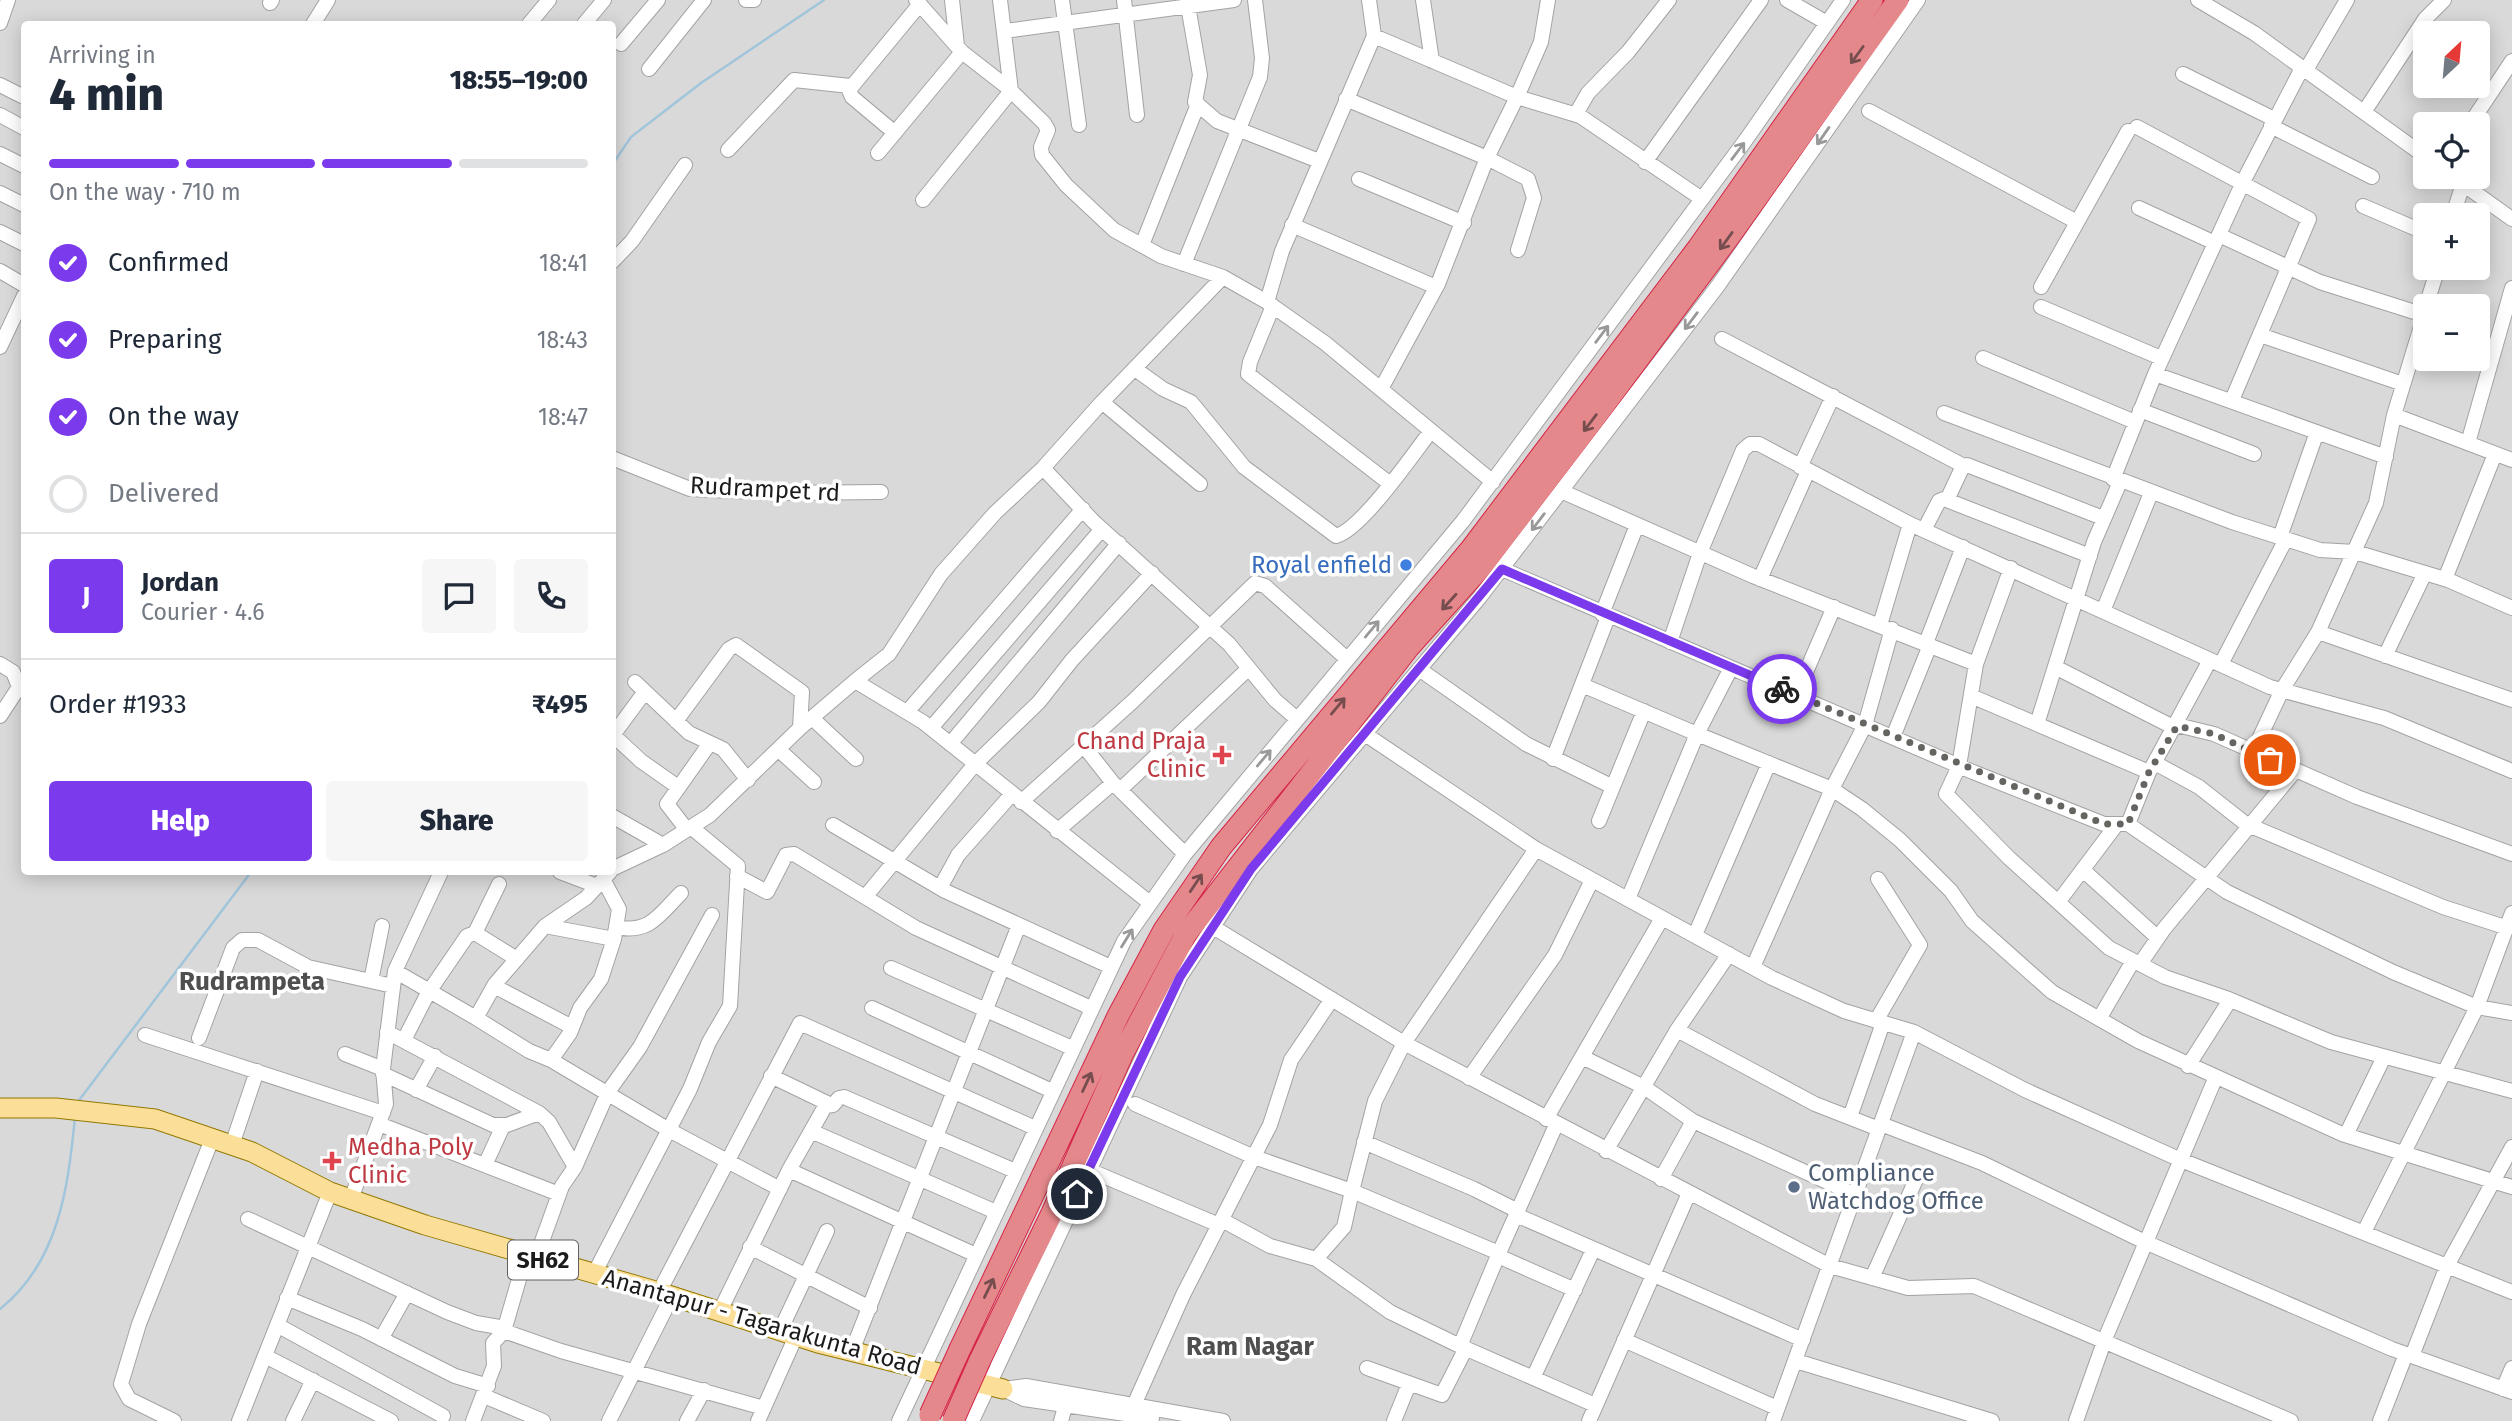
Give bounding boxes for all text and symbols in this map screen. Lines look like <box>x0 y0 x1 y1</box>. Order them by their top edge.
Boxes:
north arrow <box>2413 21 2490 98</box>
map controls <box>2413 21 2490 371</box>
text: Arriving in <box>49 41 156 69</box>
one-way arrow <box>1850 45 1865 64</box>
text: 18:55–19:00 <box>450 65 588 96</box>
text: 4 min <box>49 67 164 122</box>
button: locate <box>2413 112 2490 189</box>
one-way arrow <box>1816 126 1830 145</box>
one-way arrow <box>1730 142 1745 161</box>
text: On the way · 710 m <box>49 178 241 206</box>
button: + <box>2413 203 2490 280</box>
one-way arrow <box>1719 231 1733 250</box>
icon: check <box>49 244 87 282</box>
text: Confirmed <box>108 247 229 278</box>
text: 18:41 <box>539 249 588 277</box>
button: − <box>2413 294 2490 371</box>
one-way arrow <box>1683 312 1698 330</box>
icon: check <box>49 321 87 359</box>
text: Preparing <box>108 324 221 355</box>
one-way arrow <box>1595 325 1609 344</box>
text: 18:43 <box>537 326 588 354</box>
icon: check <box>49 398 87 436</box>
text: On the way <box>108 401 239 432</box>
text: 18:47 <box>538 403 588 431</box>
one-way arrow <box>1583 414 1598 432</box>
street label: Rudrampet rd <box>689 471 841 507</box>
text: Delivered <box>108 478 220 509</box>
one-way arrow <box>1530 512 1545 530</box>
place label: Royal enfield <box>1251 551 1392 579</box>
marker: Royal enfield <box>1398 557 1414 573</box>
button: chat <box>422 559 496 633</box>
button: phone <box>514 559 588 633</box>
text: Jordan <box>141 567 219 598</box>
text: J <box>82 581 90 612</box>
one-way arrow <box>1441 593 1458 610</box>
text: Courier · 4.6 <box>141 598 265 626</box>
one-way arrow <box>1364 620 1380 638</box>
courier <box>1747 654 1817 724</box>
icon: bike <box>1763 670 1801 708</box>
text: Order #1933 <box>49 689 187 720</box>
text: ₹495 <box>532 689 588 720</box>
one-way arrow <box>1330 697 1346 715</box>
place label: Chand Praja Clinic <box>1076 727 1206 783</box>
pin <box>2240 730 2300 790</box>
icon: bag <box>2251 741 2289 779</box>
marker: Chand Praja Clinic <box>1212 745 1232 765</box>
one-way arrow <box>1256 749 1272 767</box>
button: Help <box>49 781 312 861</box>
button: Share <box>326 781 588 861</box>
one-way arrow <box>1189 874 1203 894</box>
one-way arrow <box>1120 929 1134 949</box>
district label: Rudrampeta <box>179 966 325 997</box>
one-way arrow <box>1081 1072 1094 1093</box>
place label: Medha Poly Clinic <box>348 1133 474 1189</box>
marker: Medha Poly Clinic <box>322 1151 342 1171</box>
place label: Compliance Watchdog Office <box>1808 1159 1984 1215</box>
pin <box>1047 1164 1107 1224</box>
icon: home <box>1058 1175 1096 1213</box>
marker: Compliance Watchdog Office <box>1786 1179 1802 1195</box>
road number: SH62 <box>508 1240 578 1280</box>
street label: Anantapur - Tagarakunta Road <box>599 1263 925 1381</box>
one-way arrow <box>983 1278 997 1299</box>
district label: Ram Nagar <box>1186 1331 1314 1362</box>

